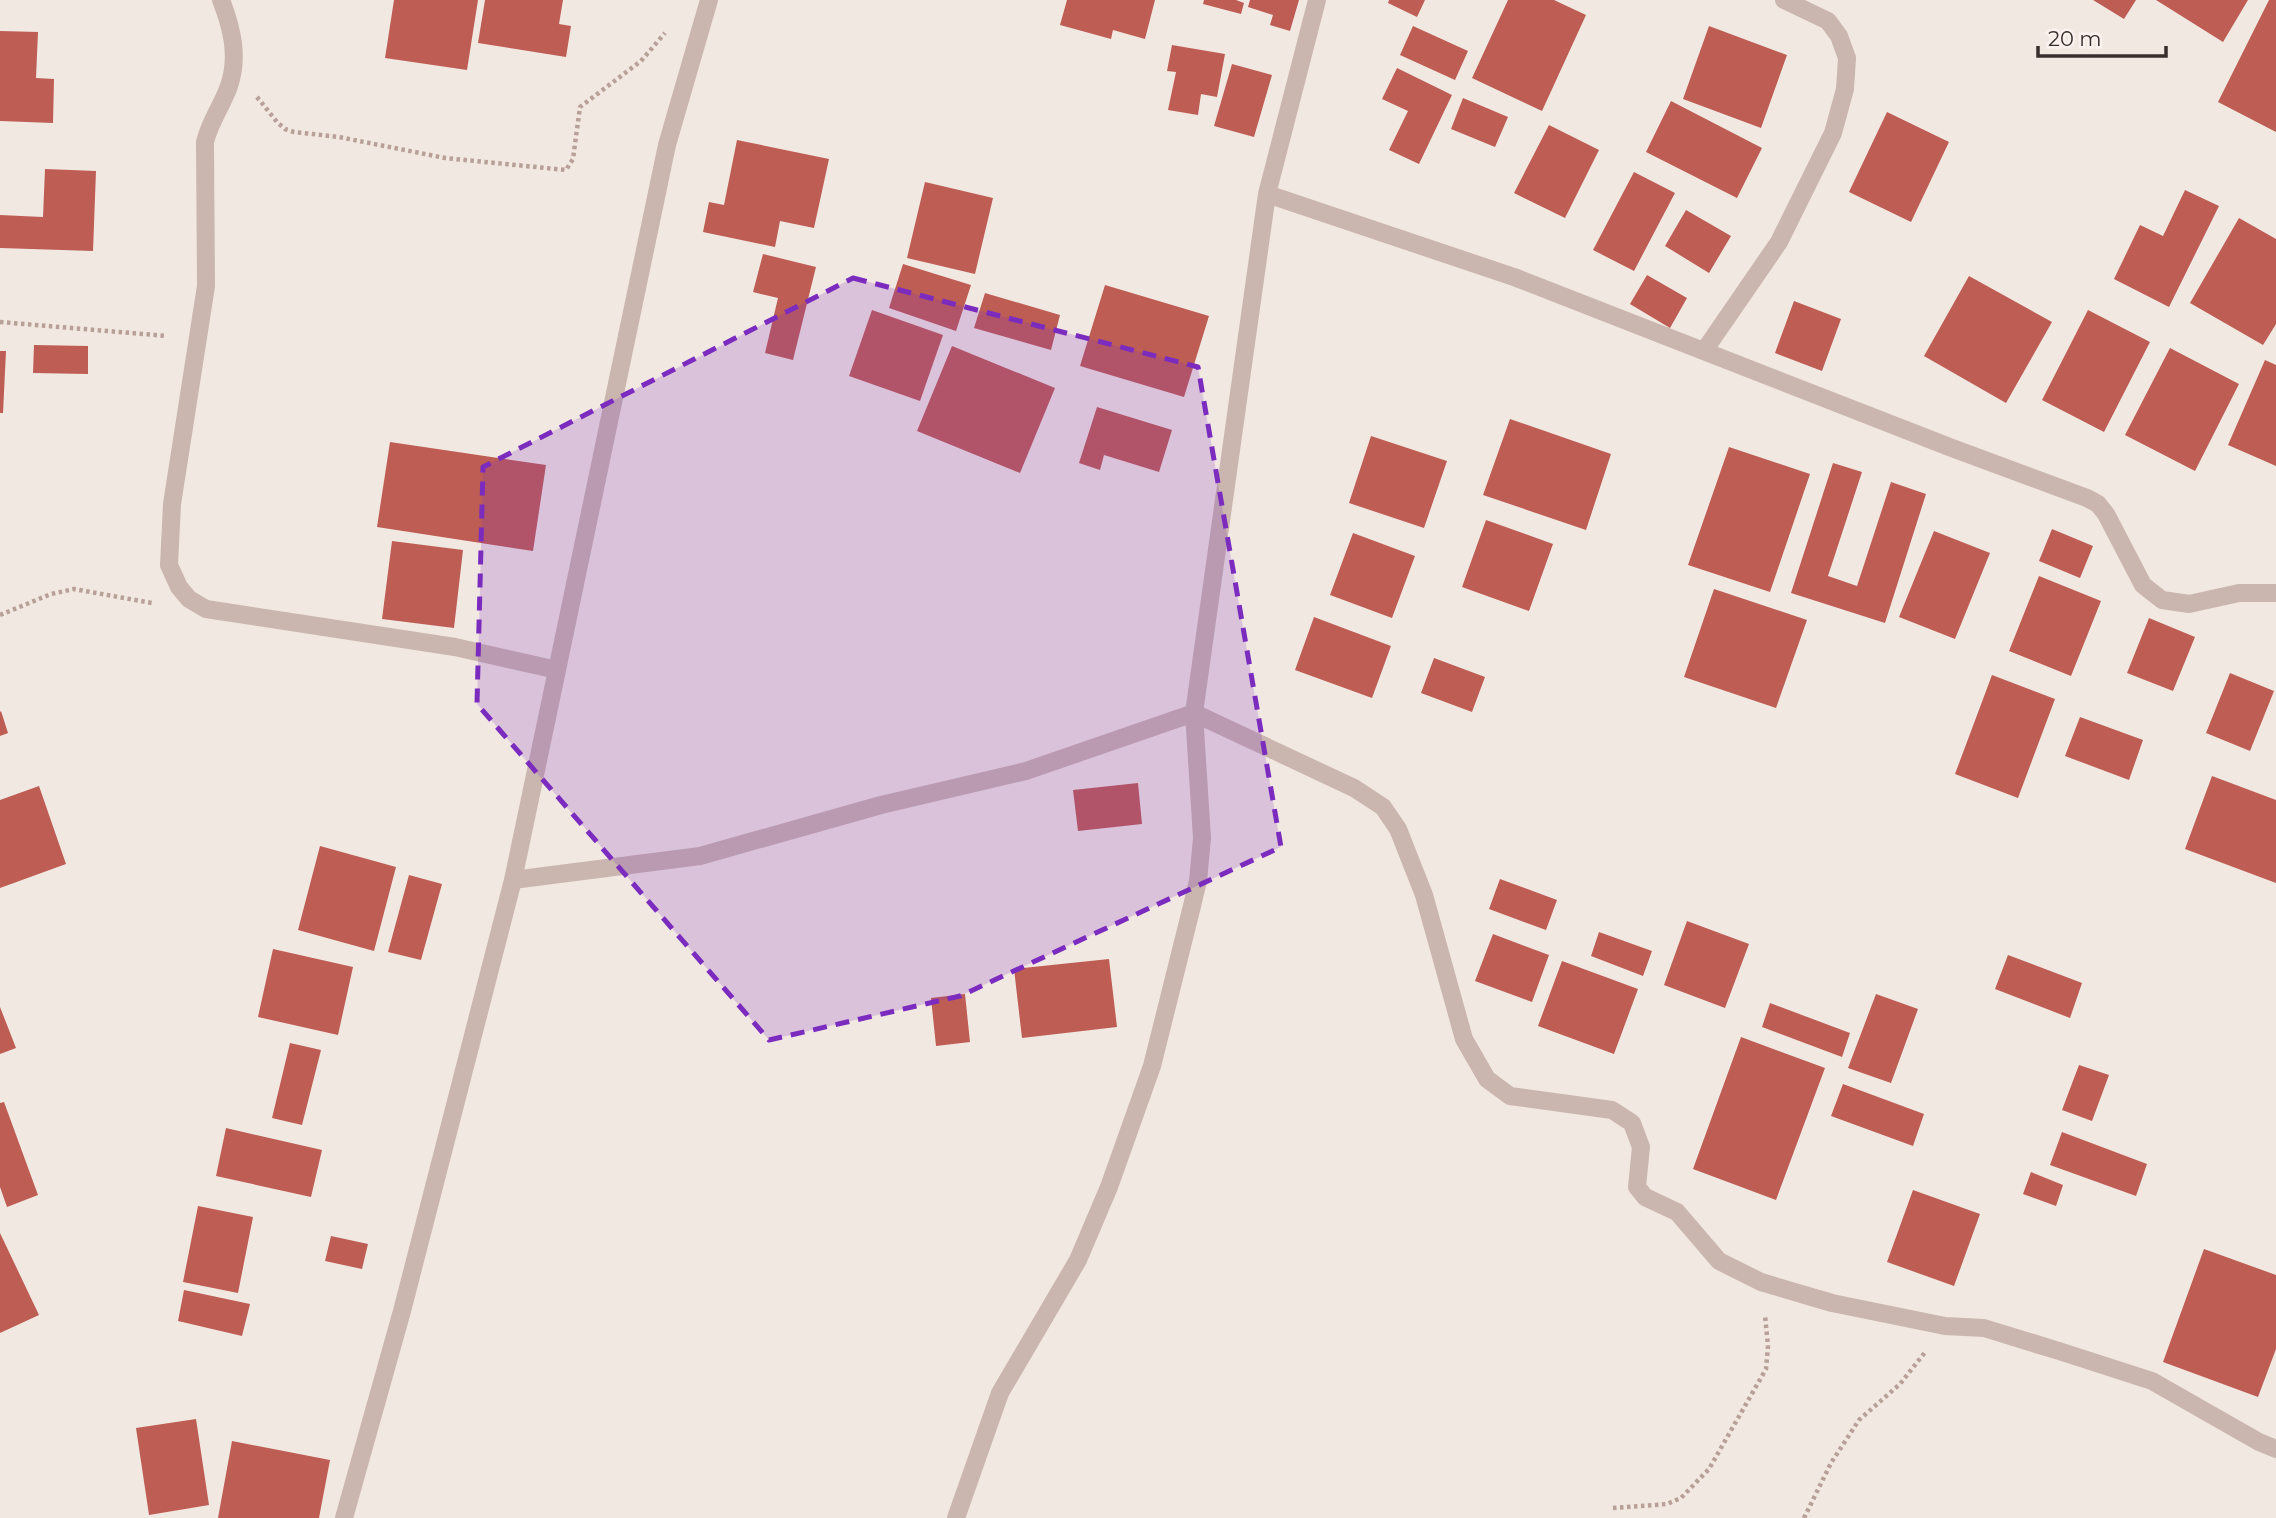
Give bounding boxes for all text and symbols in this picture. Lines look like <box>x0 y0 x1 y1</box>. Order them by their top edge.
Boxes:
scale bar <box>2038 14 2166 58</box>
text: 20 m <box>2048 26 2102 51</box>

